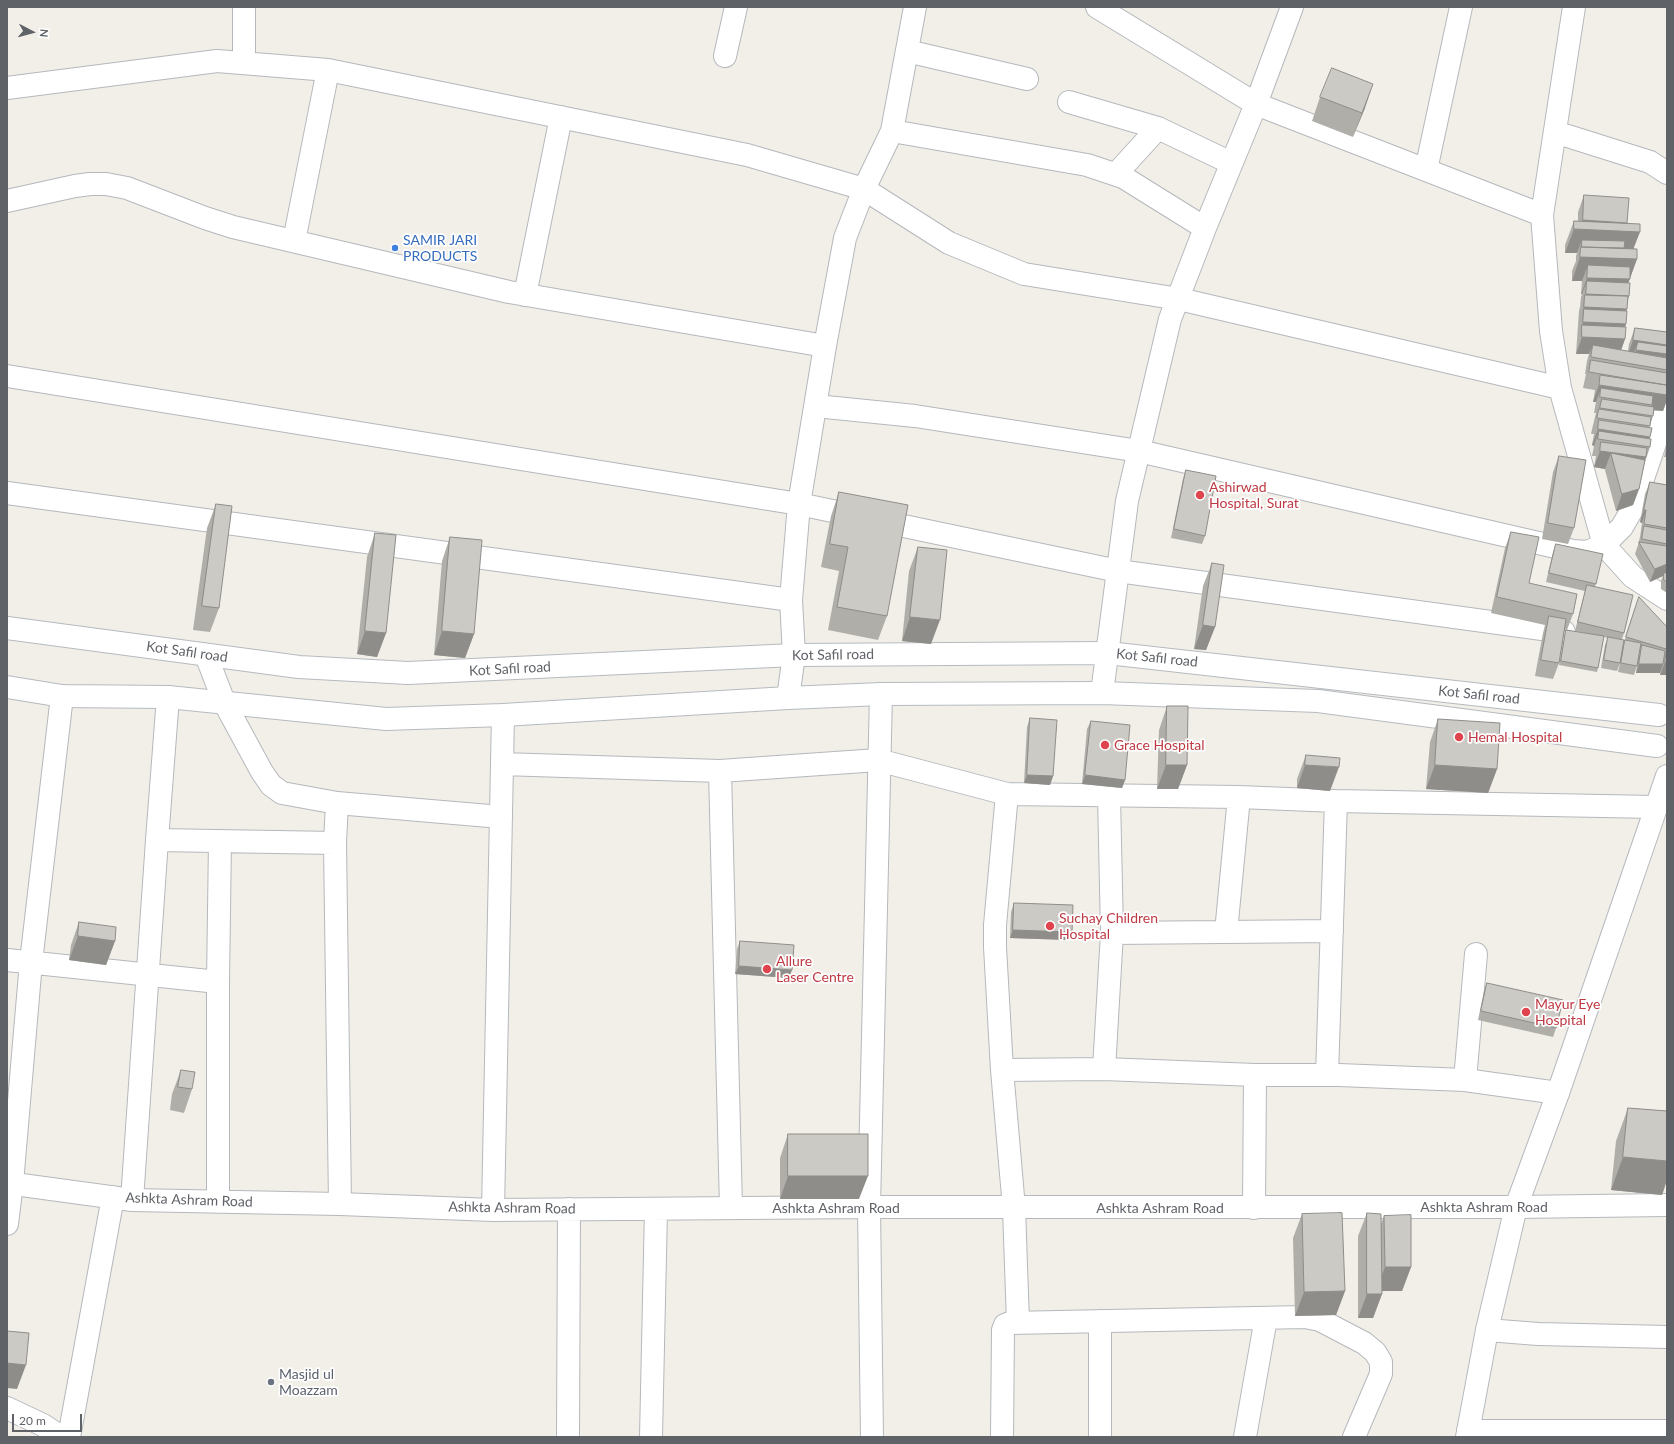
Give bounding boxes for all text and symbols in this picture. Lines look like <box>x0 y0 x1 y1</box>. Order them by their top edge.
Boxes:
north arrow <box>12 12 52 52</box>
text: N <box>38 28 51 38</box>
place label: SAMIR JARI PRODUCTS <box>403 232 477 264</box>
marker: SAMIR JARI PRODUCTS <box>390 243 400 253</box>
place label: Ashirwad Hospital, Surat <box>1209 479 1299 512</box>
marker: Ashirwad Hospital, Surat <box>1194 489 1206 501</box>
street label: Kot Safil road <box>145 638 229 666</box>
street label: Kot Safil road <box>1115 645 1199 671</box>
street label: Kot Safil road <box>792 646 874 664</box>
street label: Kot Safil road <box>469 658 551 680</box>
street label: Kot Safil road <box>1437 682 1521 708</box>
place label: Hemal Hospital <box>1468 729 1562 745</box>
marker: Hemal Hospital <box>1453 731 1465 743</box>
place label: Grace Hospital <box>1114 737 1205 753</box>
marker: Grace Hospital <box>1099 739 1111 751</box>
place label: Suchay Children Hospital <box>1059 910 1158 942</box>
marker: Suchay Children Hospital <box>1044 920 1056 932</box>
place label: Allure Laser Centre <box>776 953 854 986</box>
marker: Allure Laser Centre <box>761 963 773 975</box>
place label: Mayur Eye Hospital <box>1535 996 1600 1028</box>
marker: Mayur Eye Hospital <box>1520 1006 1532 1018</box>
street label: Ashkta Ashram Road <box>125 1189 253 1211</box>
street label: Ashkta Ashram Road <box>448 1198 576 1218</box>
street label: Ashkta Ashram Road <box>1420 1199 1548 1215</box>
street label: Ashkta Ashram Road <box>772 1200 900 1216</box>
street label: Ashkta Ashram Road <box>1096 1200 1224 1216</box>
place label: Masjid ul Moazzam <box>279 1366 338 1398</box>
marker: Masjid ul Moazzam <box>266 1377 276 1387</box>
scale bar <box>14 1406 84 1432</box>
text: 20 m <box>19 1413 46 1428</box>

